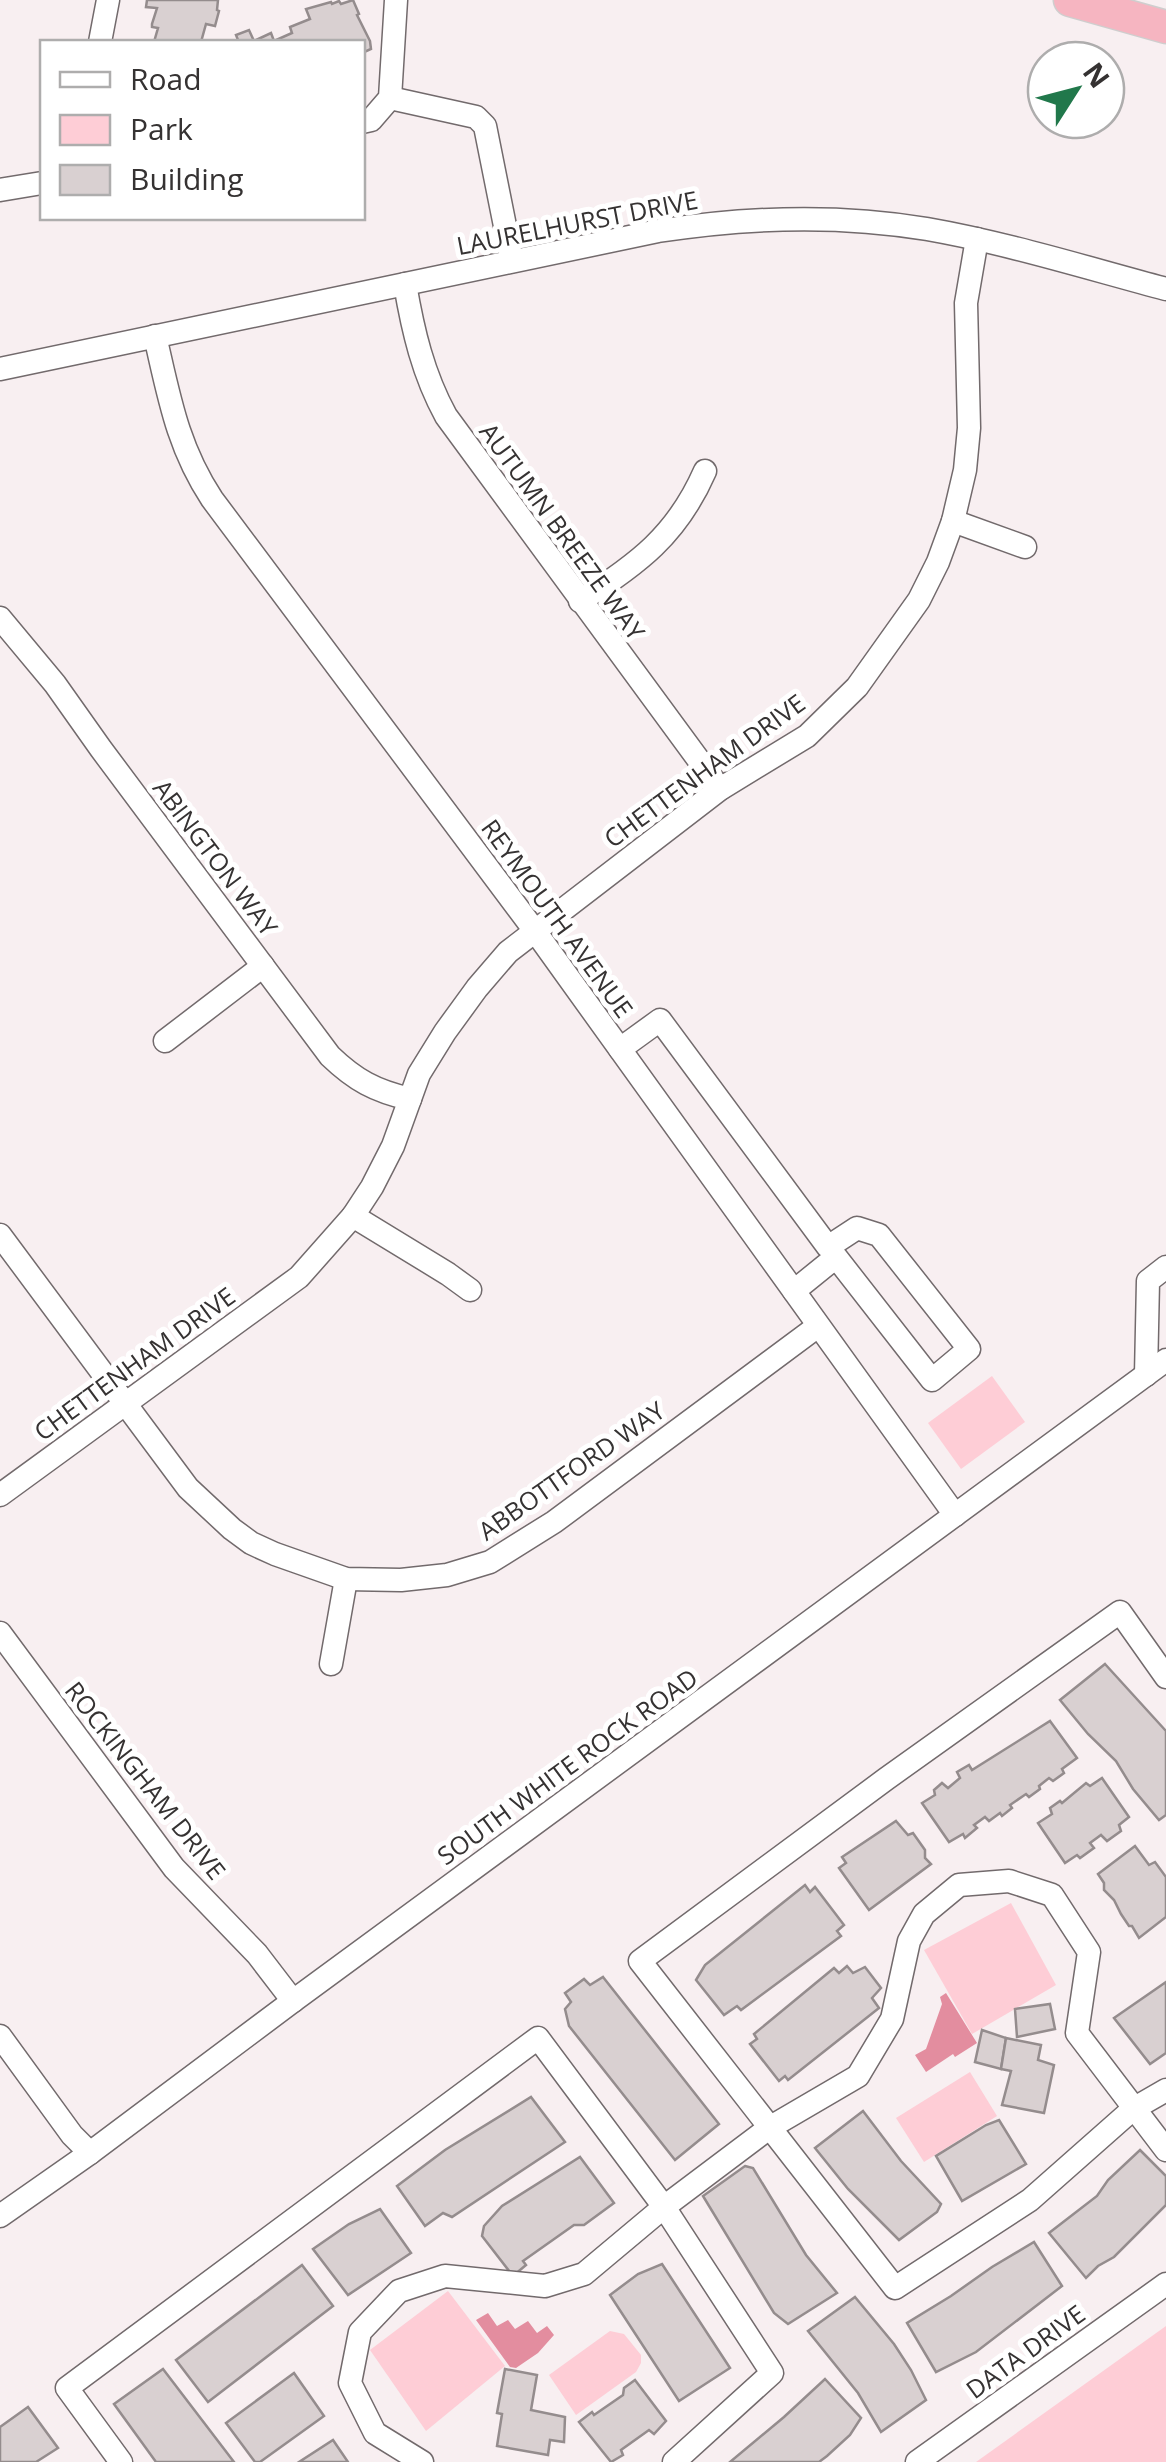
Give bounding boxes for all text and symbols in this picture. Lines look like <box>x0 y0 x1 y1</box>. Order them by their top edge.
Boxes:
legend <box>40 40 365 220</box>
north arrow <box>1026 40 1126 140</box>
text: N <box>1075 54 1119 95</box>
text: Road <box>130 58 202 99</box>
text: Park <box>130 108 193 149</box>
text: Building <box>130 158 244 199</box>
street label: LAURELHURST DRIVE <box>454 182 700 262</box>
street label: AUTUMN BREEZE WAY <box>473 416 653 646</box>
street label: CHETTENHAM DRIVE <box>597 685 811 855</box>
street label: ABINGTON WAY <box>146 772 286 942</box>
street label: REYMOUTH AVENUE <box>474 812 642 1024</box>
street label: CHETTENHAM DRIVE <box>27 1278 241 1448</box>
street label: ABBOTTFORD WAY <box>471 1393 671 1547</box>
street label: SOUTH WHITE ROCK ROAD <box>430 1660 704 1872</box>
street label: ROCKINGHAM DRIVE <box>58 1674 234 1886</box>
street label: DATA DRIVE <box>959 2296 1091 2406</box>

